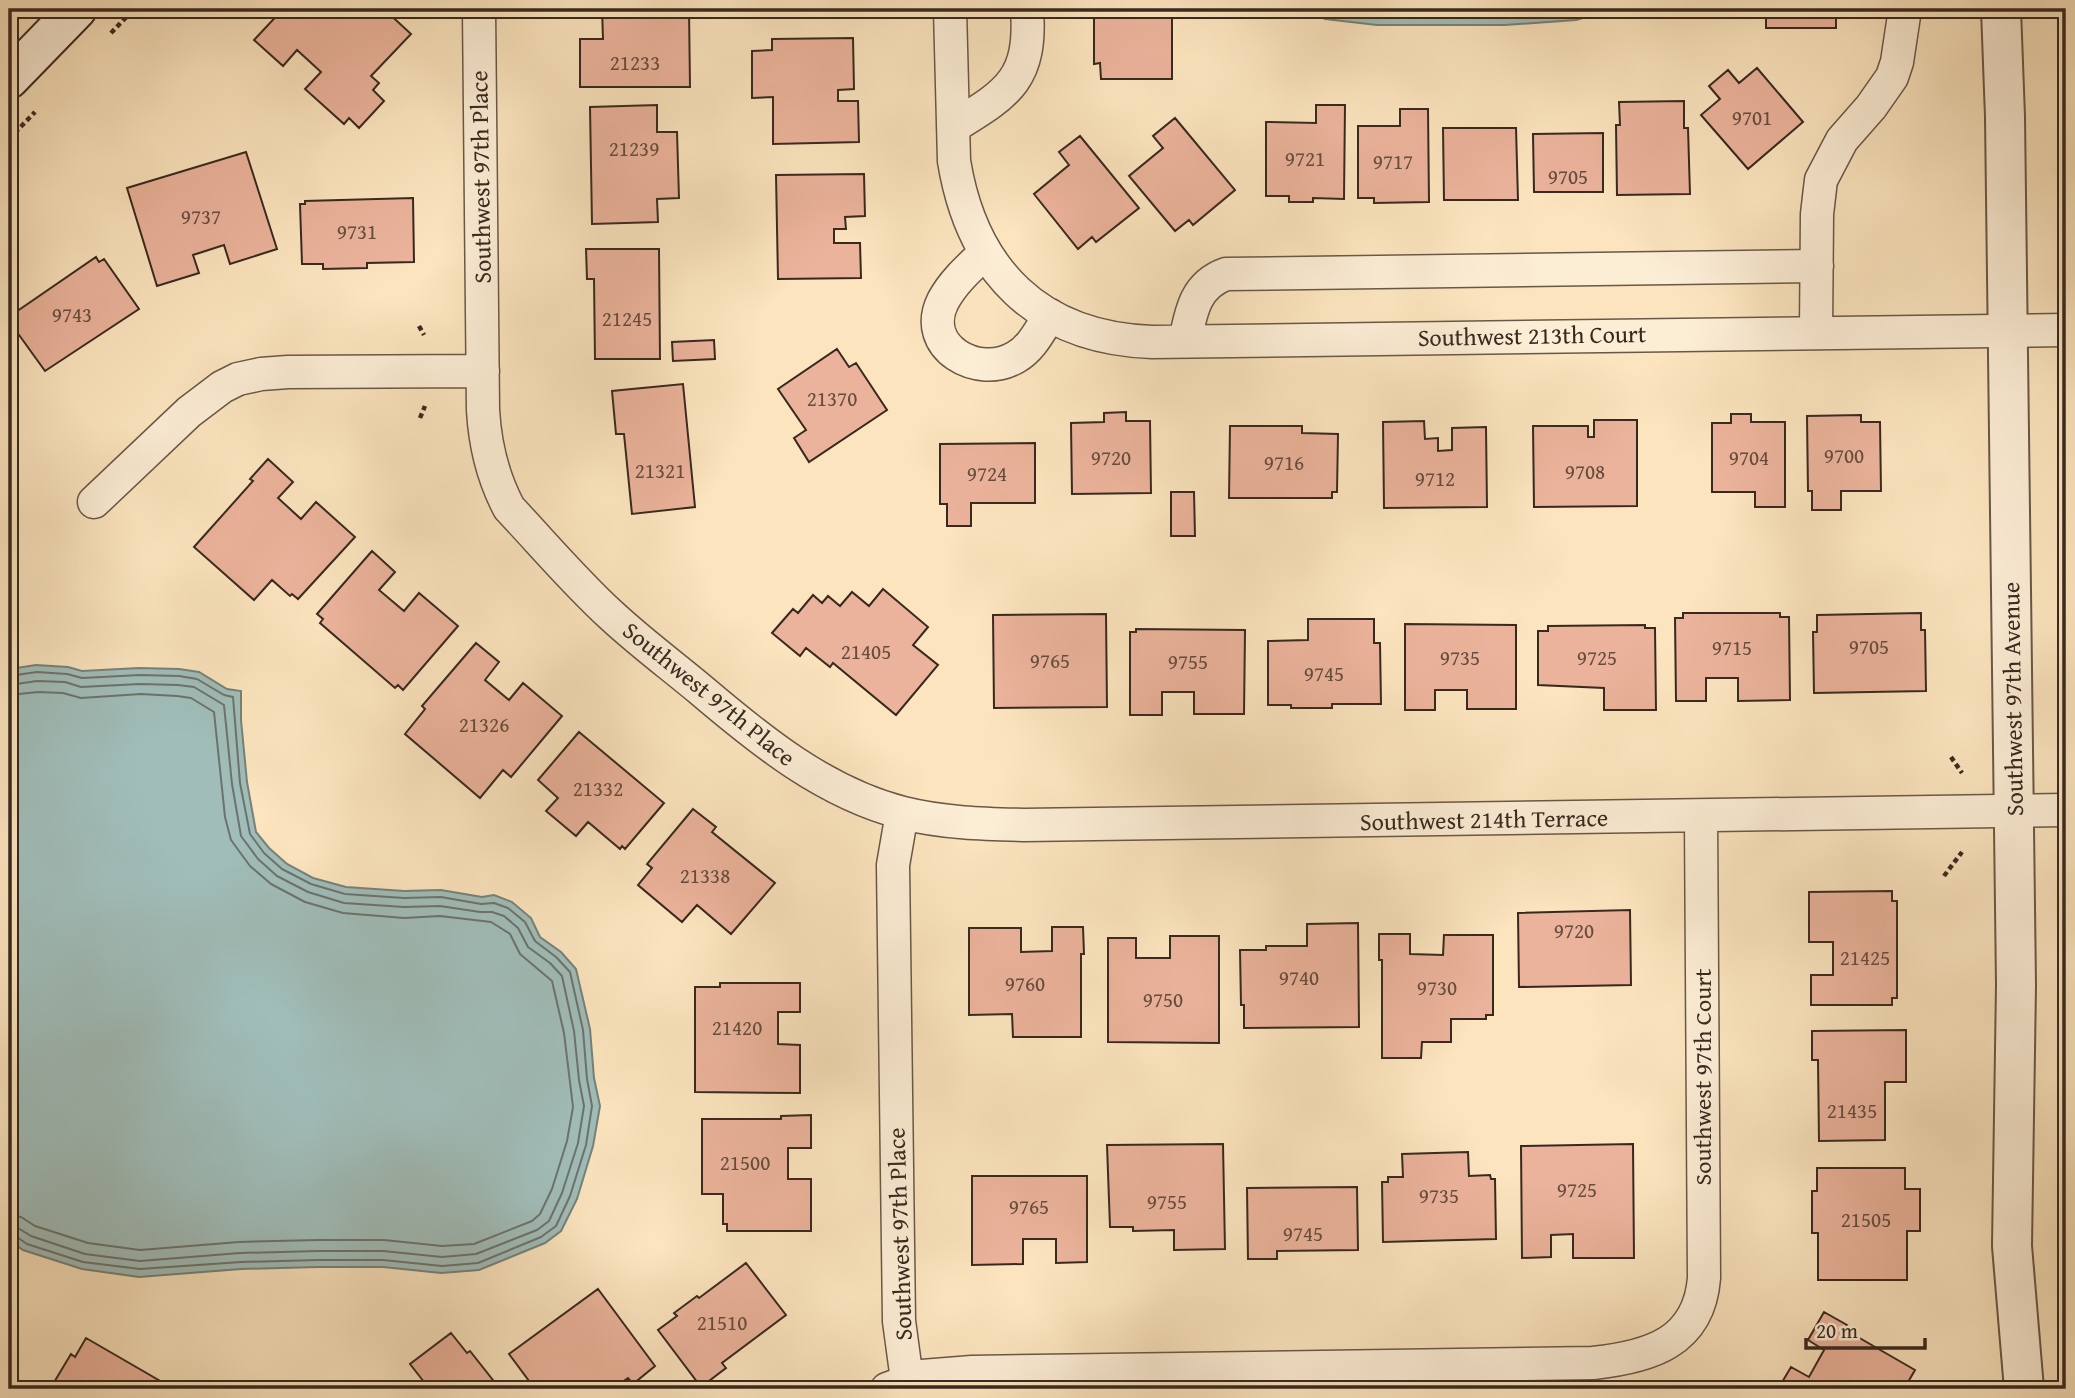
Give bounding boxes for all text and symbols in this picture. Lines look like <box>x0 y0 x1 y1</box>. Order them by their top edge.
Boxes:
house number: 21233 <box>610 47 660 78</box>
street label: Southwest 97th Place <box>461 70 500 284</box>
house number: 9701 <box>1732 102 1772 133</box>
house number: 21239 <box>609 133 659 164</box>
house number: 9721 <box>1285 143 1325 174</box>
house number: 9717 <box>1373 146 1413 177</box>
house number: 9705 <box>1548 161 1588 192</box>
house number: 9737 <box>181 201 221 232</box>
house number: 9731 <box>337 216 377 247</box>
house number: 9743 <box>52 299 92 330</box>
house number: 21245 <box>602 303 652 334</box>
street label: Southwest 213th Court <box>1417 316 1647 355</box>
house number: 21370 <box>807 383 857 414</box>
house number: 9700 <box>1824 440 1864 471</box>
house number: 9720 <box>1091 442 1131 473</box>
house number: 9704 <box>1729 442 1769 473</box>
house number: 9716 <box>1264 447 1304 478</box>
house number: 21321 <box>635 455 685 486</box>
house number: 9708 <box>1565 456 1605 487</box>
house number: 9724 <box>967 458 1007 489</box>
house number: 9712 <box>1415 463 1455 494</box>
street label: Southwest 97th Avenue <box>1993 582 2032 816</box>
street label: Southwest 97th Place <box>615 613 803 774</box>
house number: 9705 <box>1849 631 1889 662</box>
house number: 9715 <box>1712 632 1752 663</box>
house number: 21405 <box>841 636 891 667</box>
house number: 9735 <box>1440 642 1480 673</box>
house number: 9725 <box>1577 642 1617 673</box>
house number: 9765 <box>1030 645 1070 676</box>
house number: 9755 <box>1168 646 1208 677</box>
house number: 9745 <box>1304 658 1344 689</box>
house number: 21326 <box>459 709 509 740</box>
house number: 21332 <box>573 773 623 804</box>
street label: Southwest 214th Terrace <box>1359 800 1609 839</box>
house number: 21338 <box>680 860 730 891</box>
house number: 9720 <box>1554 915 1594 946</box>
house number: 21425 <box>1840 942 1890 973</box>
house number: 9740 <box>1279 962 1319 993</box>
house number: 9760 <box>1005 968 1045 999</box>
street label: Southwest 97th Court <box>1685 968 1720 1185</box>
house number: 9730 <box>1417 972 1457 1003</box>
house number: 9750 <box>1143 984 1183 1015</box>
house number: 21420 <box>712 1012 762 1043</box>
house number: 21435 <box>1827 1095 1877 1126</box>
street label: Southwest 97th Place <box>878 1127 921 1341</box>
house number: 21500 <box>720 1147 770 1178</box>
house number: 9725 <box>1557 1174 1597 1205</box>
house number: 9735 <box>1419 1180 1459 1211</box>
house number: 9755 <box>1147 1186 1187 1217</box>
house number: 9765 <box>1009 1191 1049 1222</box>
house number: 21505 <box>1841 1204 1891 1235</box>
house number: 9745 <box>1283 1218 1323 1249</box>
house number: 21510 <box>697 1307 747 1338</box>
scale bar <box>1806 1307 1924 1351</box>
text: 20 m <box>1816 1315 1858 1346</box>

